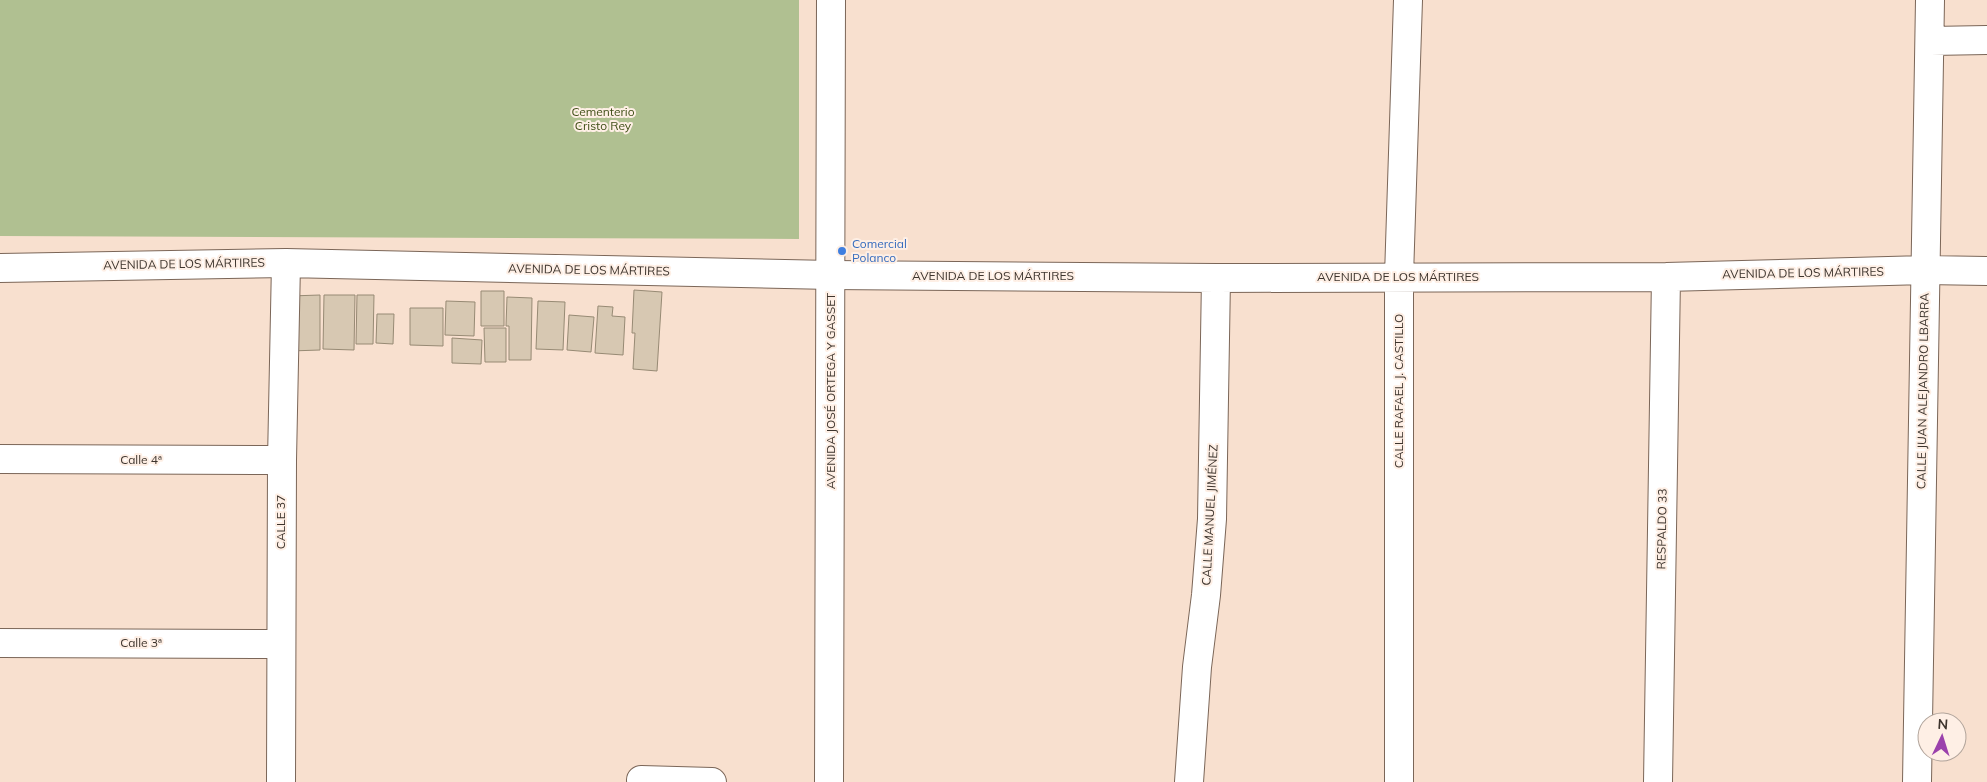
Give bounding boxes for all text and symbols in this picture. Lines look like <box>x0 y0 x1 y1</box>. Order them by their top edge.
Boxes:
park label: Cementerio Cristo Rey <box>571 104 635 133</box>
place label: Comercial Polanco <box>852 236 907 265</box>
marker: Comercial Polanco <box>836 245 848 257</box>
street label: AVENIDA DE LOS MÁRTIRES <box>103 255 265 272</box>
street label: AVENIDA DE LOS MÁRTIRES <box>508 261 670 278</box>
street label: AVENIDA DE LOS MÁRTIRES <box>1722 264 1884 281</box>
street label: AVENIDA DE LOS MÁRTIRES <box>912 268 1074 283</box>
street label: AVENIDA DE LOS MÁRTIRES <box>1317 269 1479 284</box>
street label: AVENIDA JOSÉ ORTEGA Y GASSET <box>823 292 838 489</box>
street label: CALLE JUAN ALEJANDRO LBARRA <box>1913 293 1932 489</box>
street label: CALLE RAFAEL J. CASTILLO <box>1391 314 1406 468</box>
street label: CALLE MANUEL JIMÉNEZ <box>1198 444 1221 586</box>
street label: Calle 4ª <box>120 452 162 467</box>
street label: RESPALDO 33 <box>1653 488 1670 570</box>
street label: CALLE 37 <box>273 495 288 549</box>
street label: Calle 3ª <box>120 635 162 650</box>
north arrow <box>1917 712 1967 762</box>
text: N <box>1937 715 1949 733</box>

